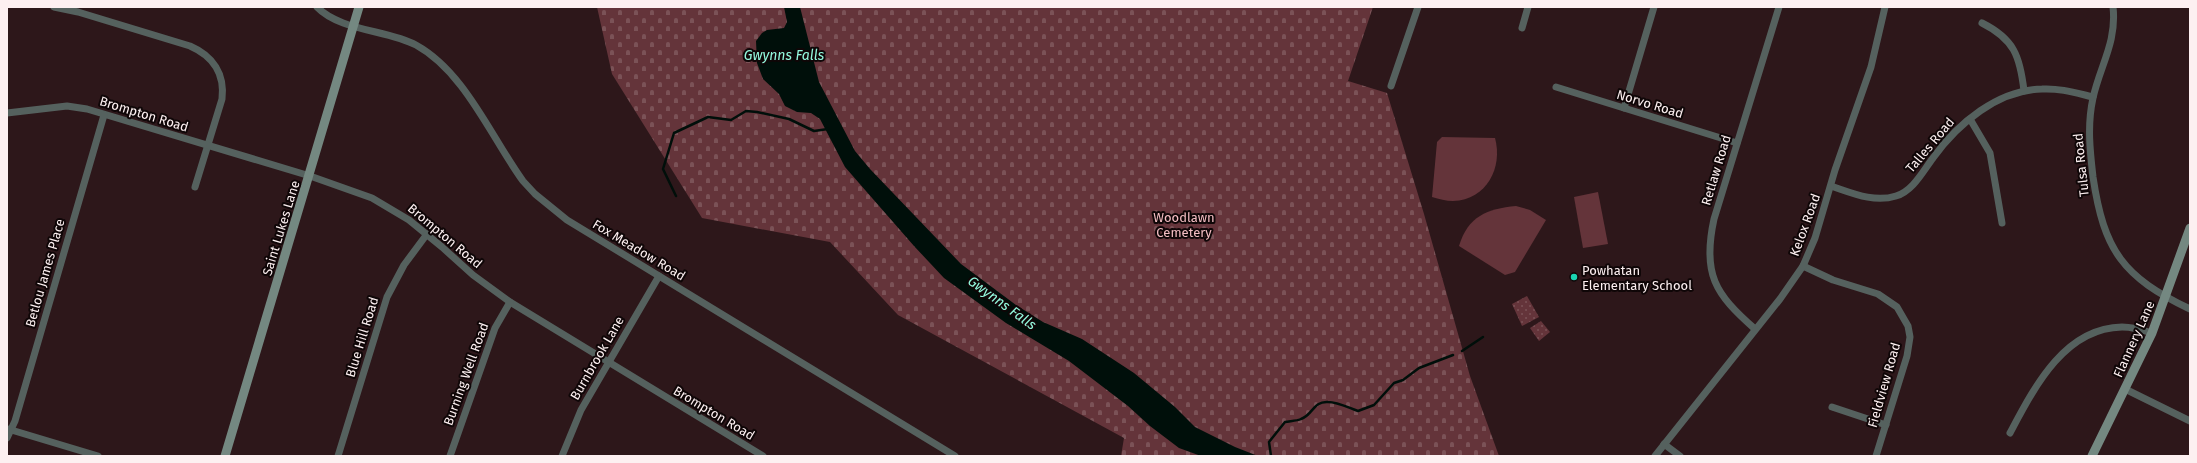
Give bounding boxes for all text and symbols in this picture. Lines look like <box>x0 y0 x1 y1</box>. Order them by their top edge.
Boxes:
water label: Gwynns Falls <box>744 47 825 64</box>
street label: Norvo Road <box>1615 87 1685 121</box>
street label: Brompton Road <box>98 93 190 135</box>
street label: Talles Road <box>1903 114 1957 176</box>
street label: Tulsa Road <box>2070 132 2092 198</box>
street label: Retlaw Road <box>1698 133 1734 207</box>
street label: Saint Lukes Lane <box>259 179 303 277</box>
street label: Kelox Road <box>1787 192 1823 258</box>
street label: Brompton Road <box>405 201 485 271</box>
park label: Woodlawn Cemetery <box>1153 210 1215 240</box>
street label: Fox Meadow Road <box>590 216 688 284</box>
street label: Betlou James Place <box>22 217 68 329</box>
place label: Powhatan Elementary School <box>1582 263 1692 293</box>
water label: Gwynns Falls <box>964 272 1040 334</box>
marker: Powhatan Elementary School <box>1569 272 1579 282</box>
street label: Blue Hill Road <box>343 295 381 379</box>
street label: Flannery Lane <box>2110 298 2158 380</box>
street label: Burnbrook Lane <box>567 314 627 402</box>
street label: Burning Well Road <box>440 321 492 427</box>
street label: Fieldview Road <box>1865 341 1903 429</box>
street label: Brompton Road <box>671 383 757 443</box>

